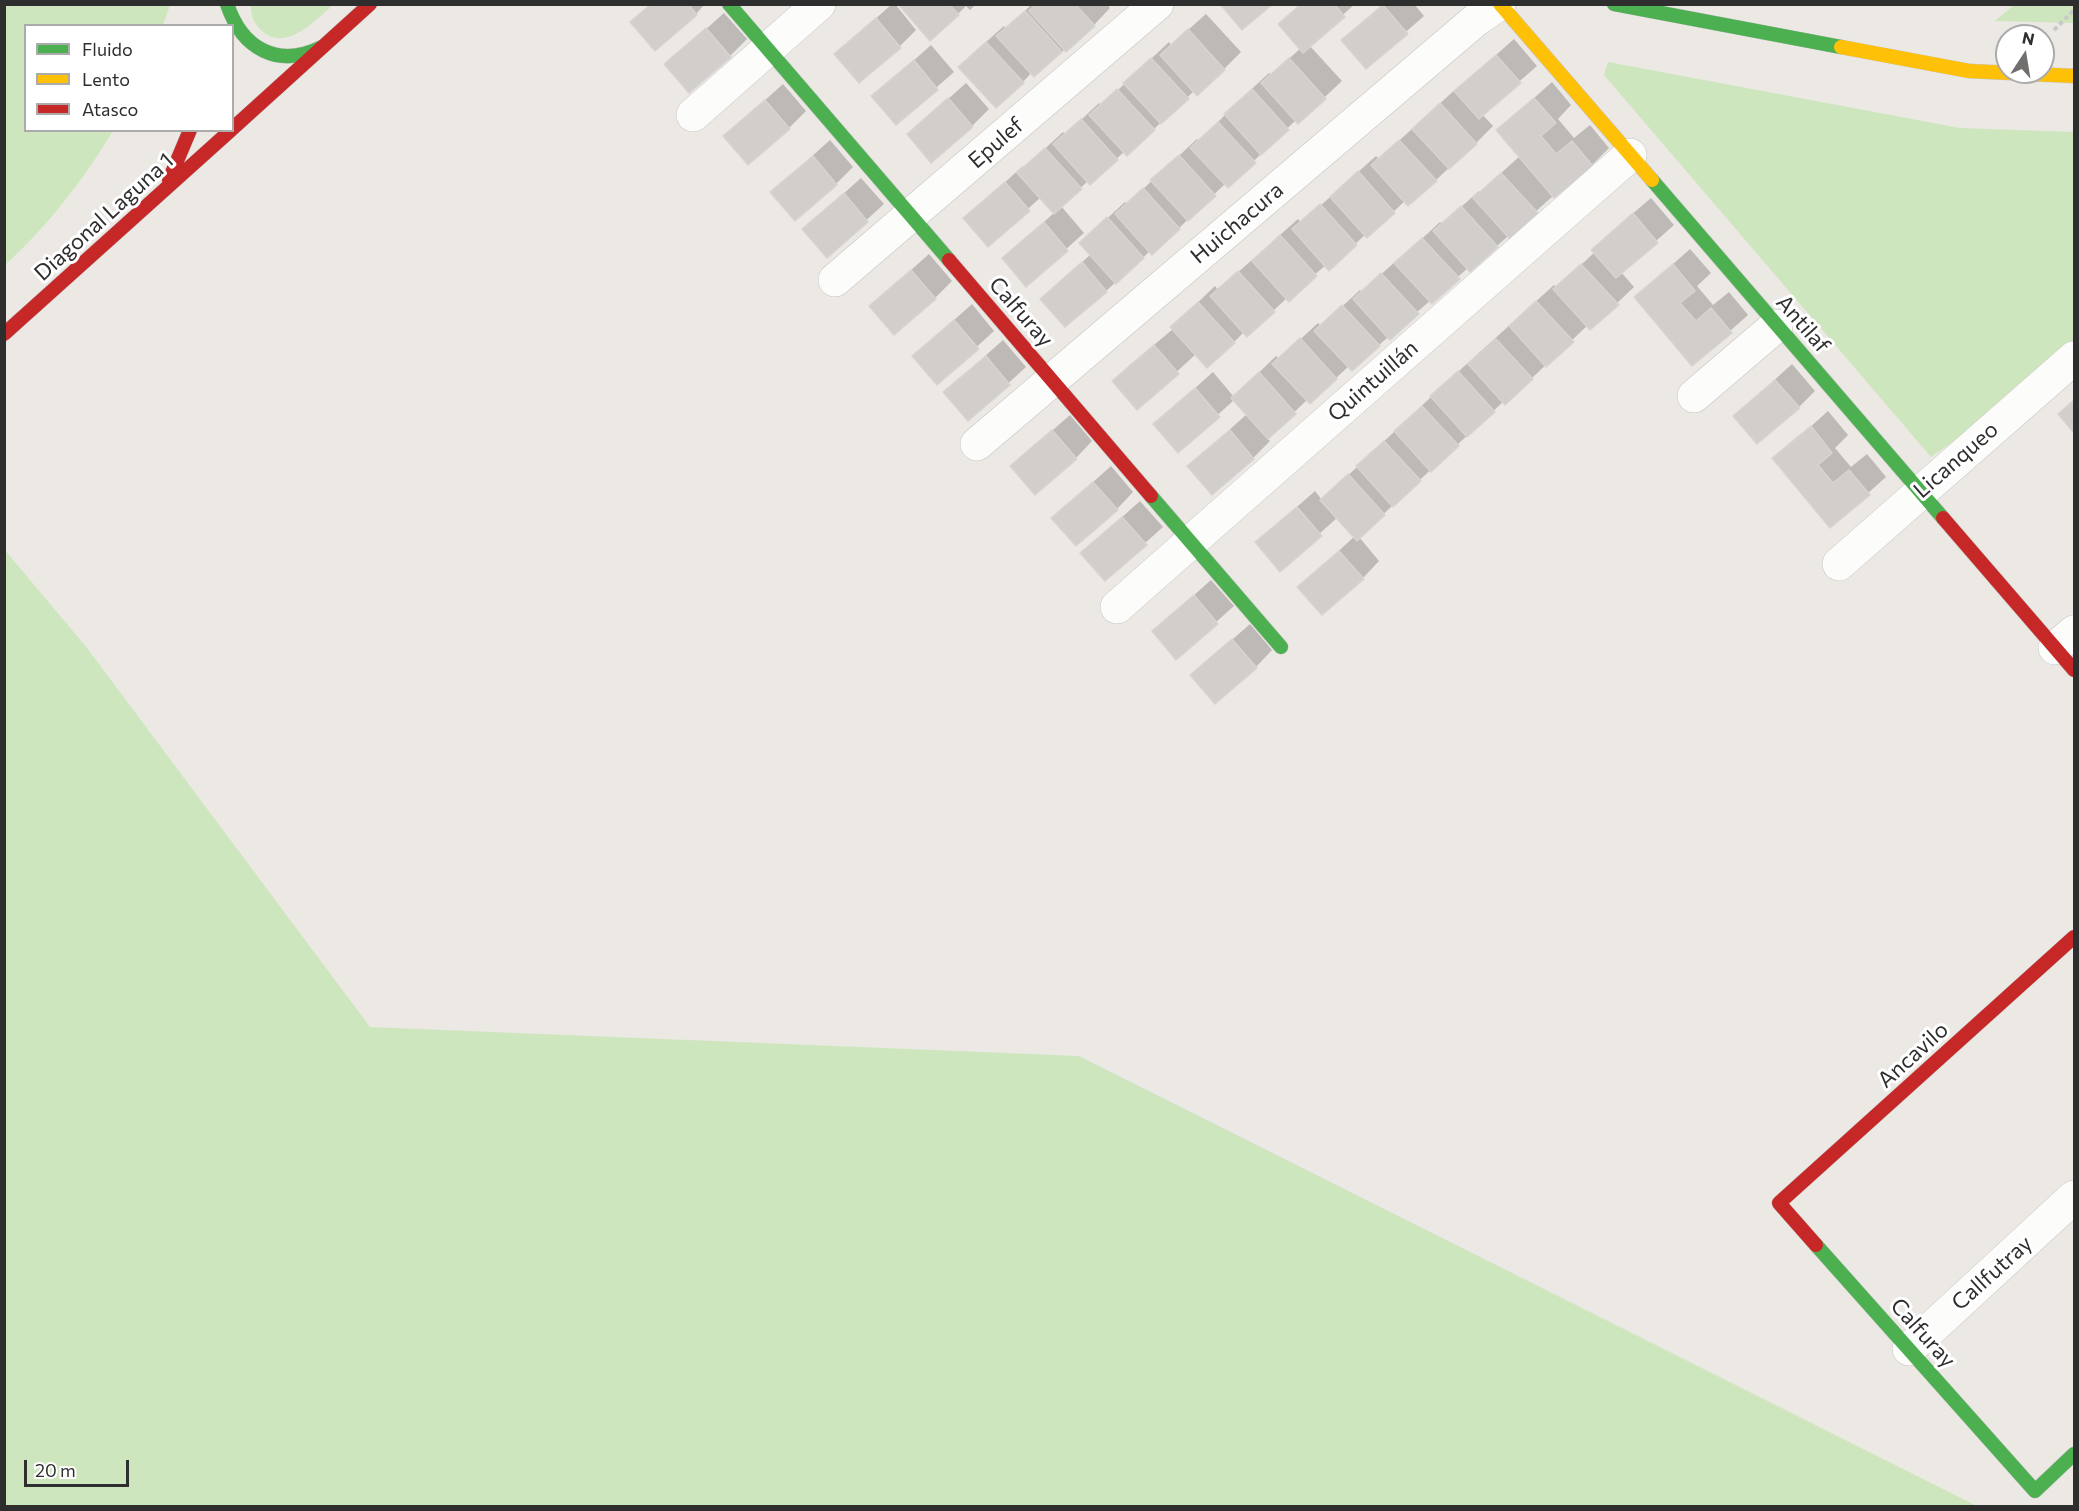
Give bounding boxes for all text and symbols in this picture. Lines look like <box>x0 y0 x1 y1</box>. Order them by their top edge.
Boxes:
legend <box>24 24 234 132</box>
north arrow <box>1995 24 2055 84</box>
text: N <box>2021 27 2036 48</box>
text: Fluido <box>82 38 133 60</box>
text: Lento <box>82 68 130 90</box>
text: Atasco <box>82 98 138 120</box>
street label: Epulef <box>963 112 1029 174</box>
street label: Diagonal Laguna 1 <box>29 148 179 286</box>
street label: Huichacura <box>1185 177 1289 269</box>
street label: Calfuray <box>983 272 1059 352</box>
street label: Antilaf <box>1771 290 1835 358</box>
street label: Quintuillán <box>1323 335 1423 427</box>
street label: Licanqueo <box>1908 416 2004 504</box>
street label: Ancavilo <box>1872 1017 1954 1093</box>
street label: Callfutray <box>1946 1230 2038 1316</box>
street label: Calfuray <box>1885 1293 1961 1373</box>
scale bar <box>27 1448 132 1486</box>
text: 20 m <box>35 1459 76 1481</box>

